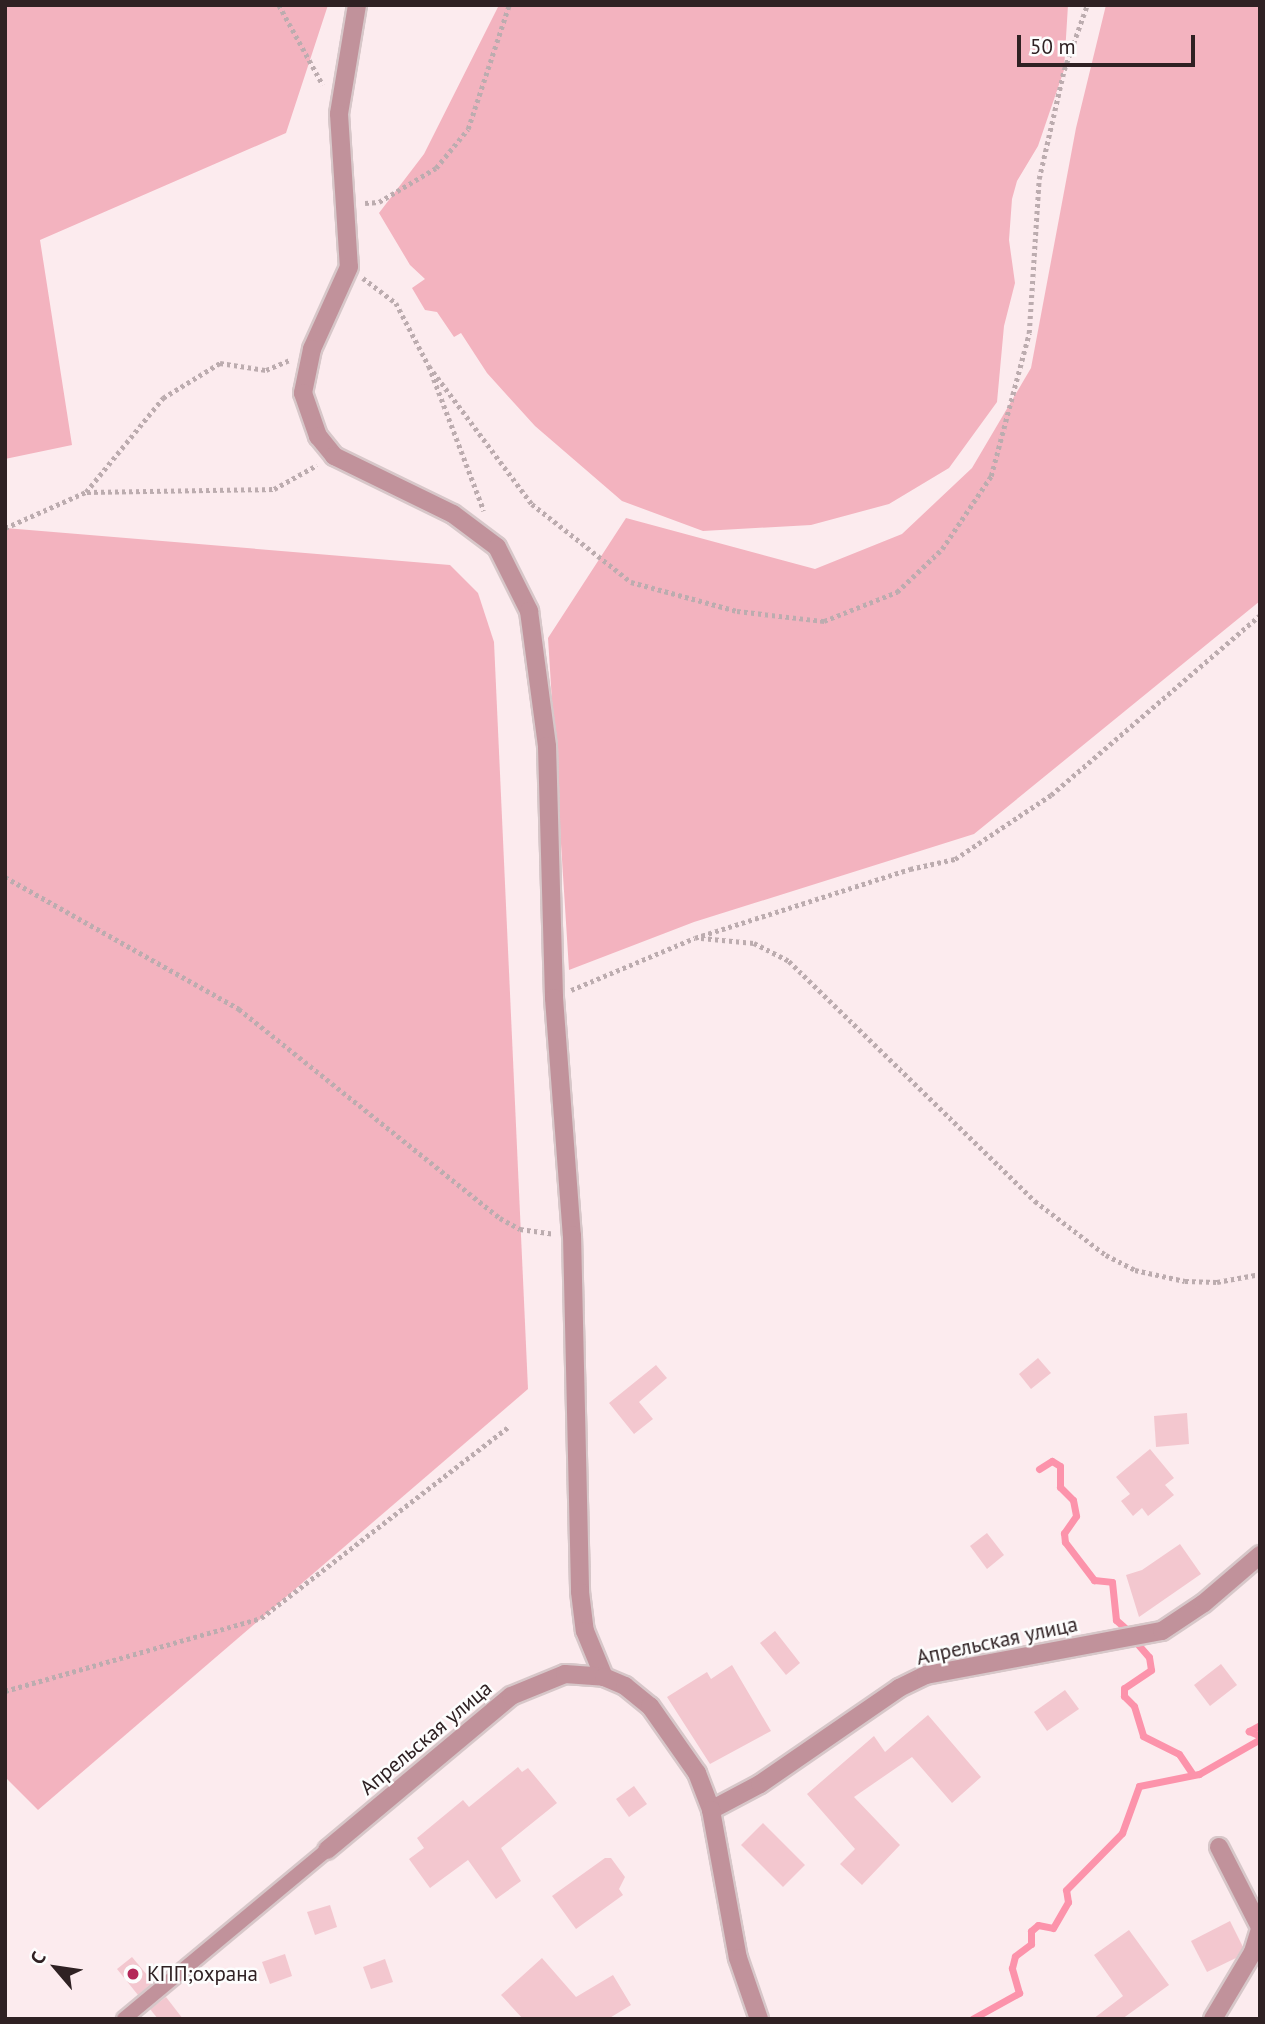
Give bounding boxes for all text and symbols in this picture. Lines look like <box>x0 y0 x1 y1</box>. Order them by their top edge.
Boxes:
scale bar <box>1020 21 1198 65</box>
text: 50 m <box>1030 33 1076 60</box>
street label: Апрельская улица <box>914 1612 1080 1670</box>
street label: Апрельская улица <box>355 1676 497 1800</box>
north arrow <box>21 1933 91 2003</box>
text: С <box>25 1947 51 1968</box>
place label: КПП;охрана <box>147 1961 258 1987</box>
marker: КПП;охрана <box>125 1966 141 1982</box>

